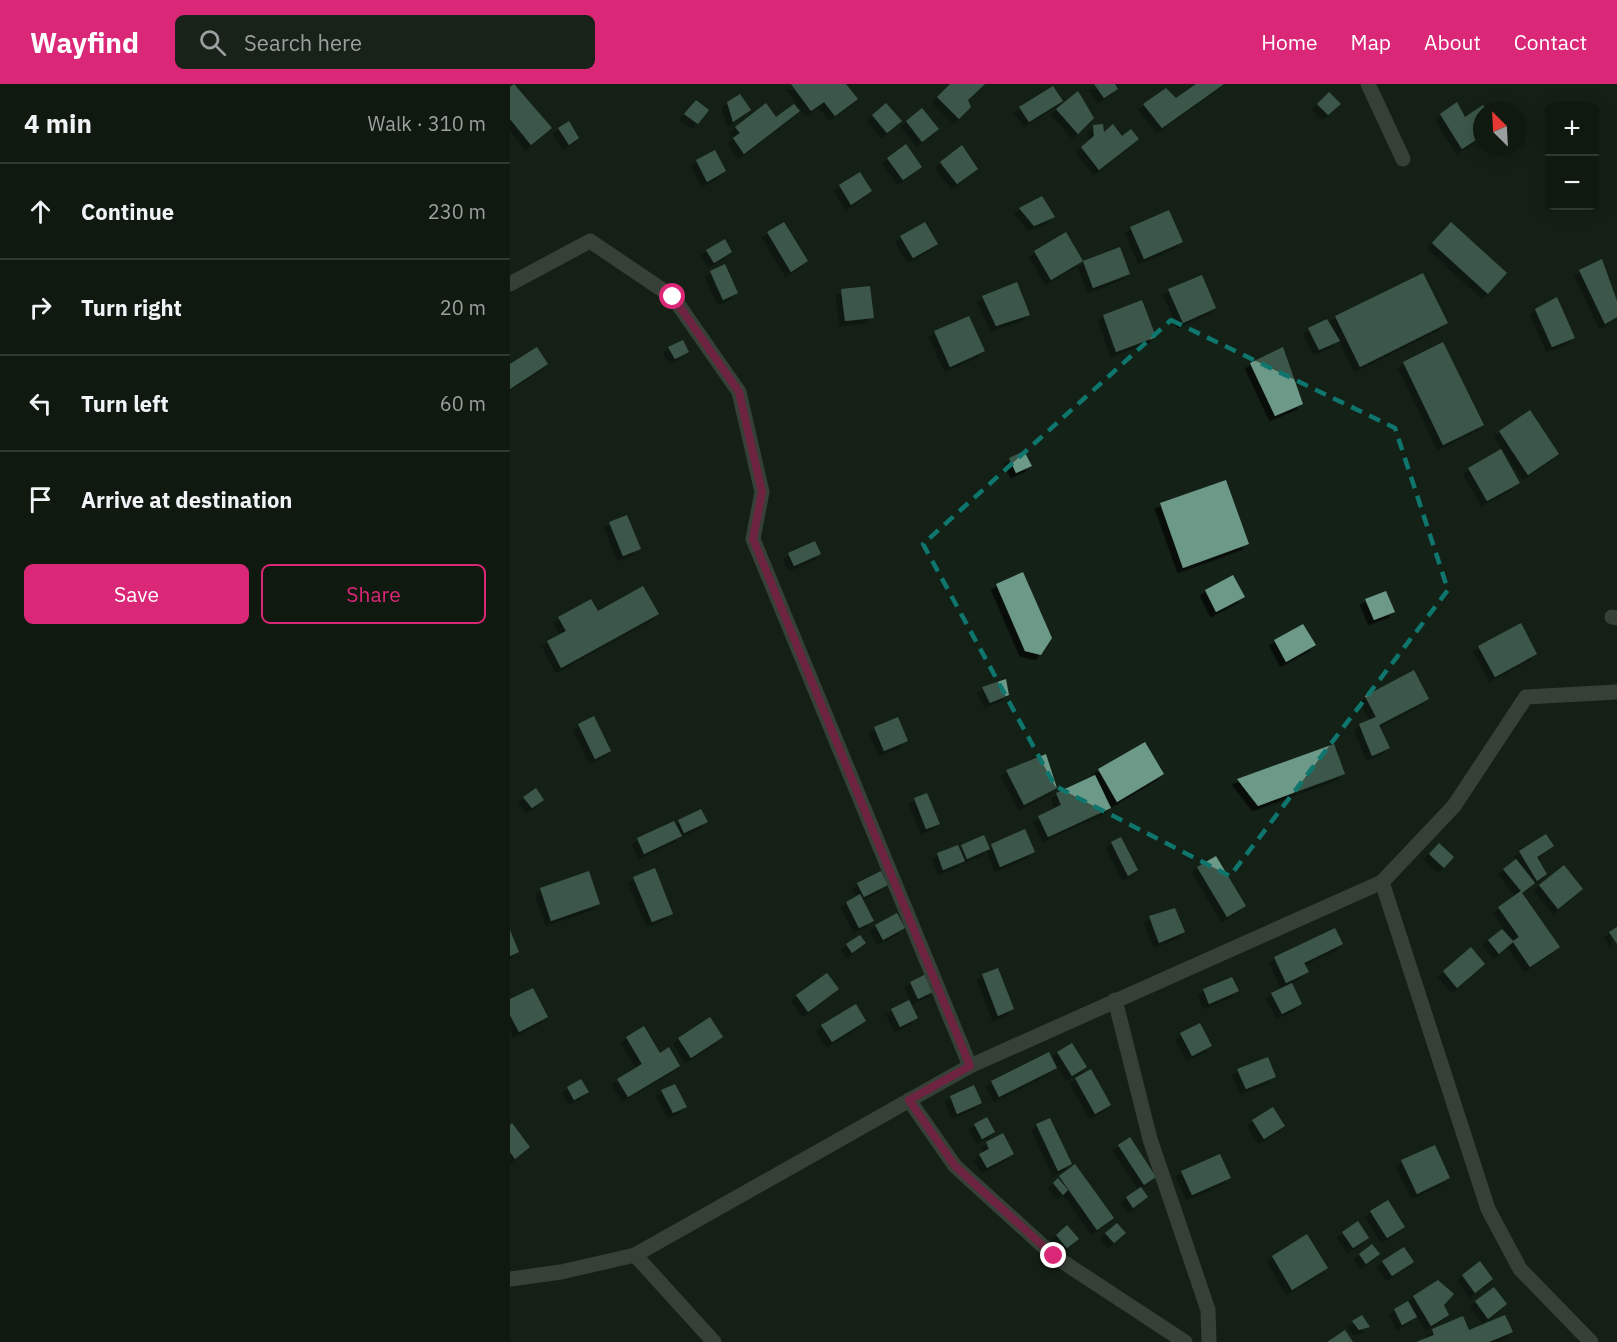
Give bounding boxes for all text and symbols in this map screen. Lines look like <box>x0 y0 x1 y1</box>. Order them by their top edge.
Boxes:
search box <box>175 15 595 69</box>
text: Wayfind <box>30 24 139 61</box>
icon: search <box>196 26 229 59</box>
text: Search here <box>244 28 362 57</box>
text: Home <box>1261 28 1318 56</box>
text: Map <box>1351 28 1391 56</box>
text: About <box>1424 28 1481 56</box>
text: Contact <box>1514 28 1587 56</box>
north arrow <box>1473 102 1527 156</box>
map controls <box>1545 102 1599 210</box>
button: + <box>1545 102 1599 156</box>
text: 4 min <box>24 106 92 140</box>
text: Walk · 310 m <box>368 110 486 137</box>
button: − <box>1545 156 1599 210</box>
icon: ahead <box>24 195 57 228</box>
text: Continue <box>81 197 174 226</box>
text: 230 m <box>428 198 486 225</box>
route start <box>659 283 685 309</box>
icon: right <box>24 291 57 324</box>
text: Turn right <box>81 293 182 322</box>
text: 20 m <box>440 294 486 321</box>
icon: left <box>24 387 57 420</box>
text: Turn left <box>81 389 169 418</box>
text: 60 m <box>440 390 486 417</box>
icon: arrive <box>24 483 57 516</box>
text: Arrive at destination <box>81 485 292 514</box>
button: Save <box>24 564 249 624</box>
button: Share <box>261 564 486 624</box>
route end <box>1040 1242 1066 1268</box>

